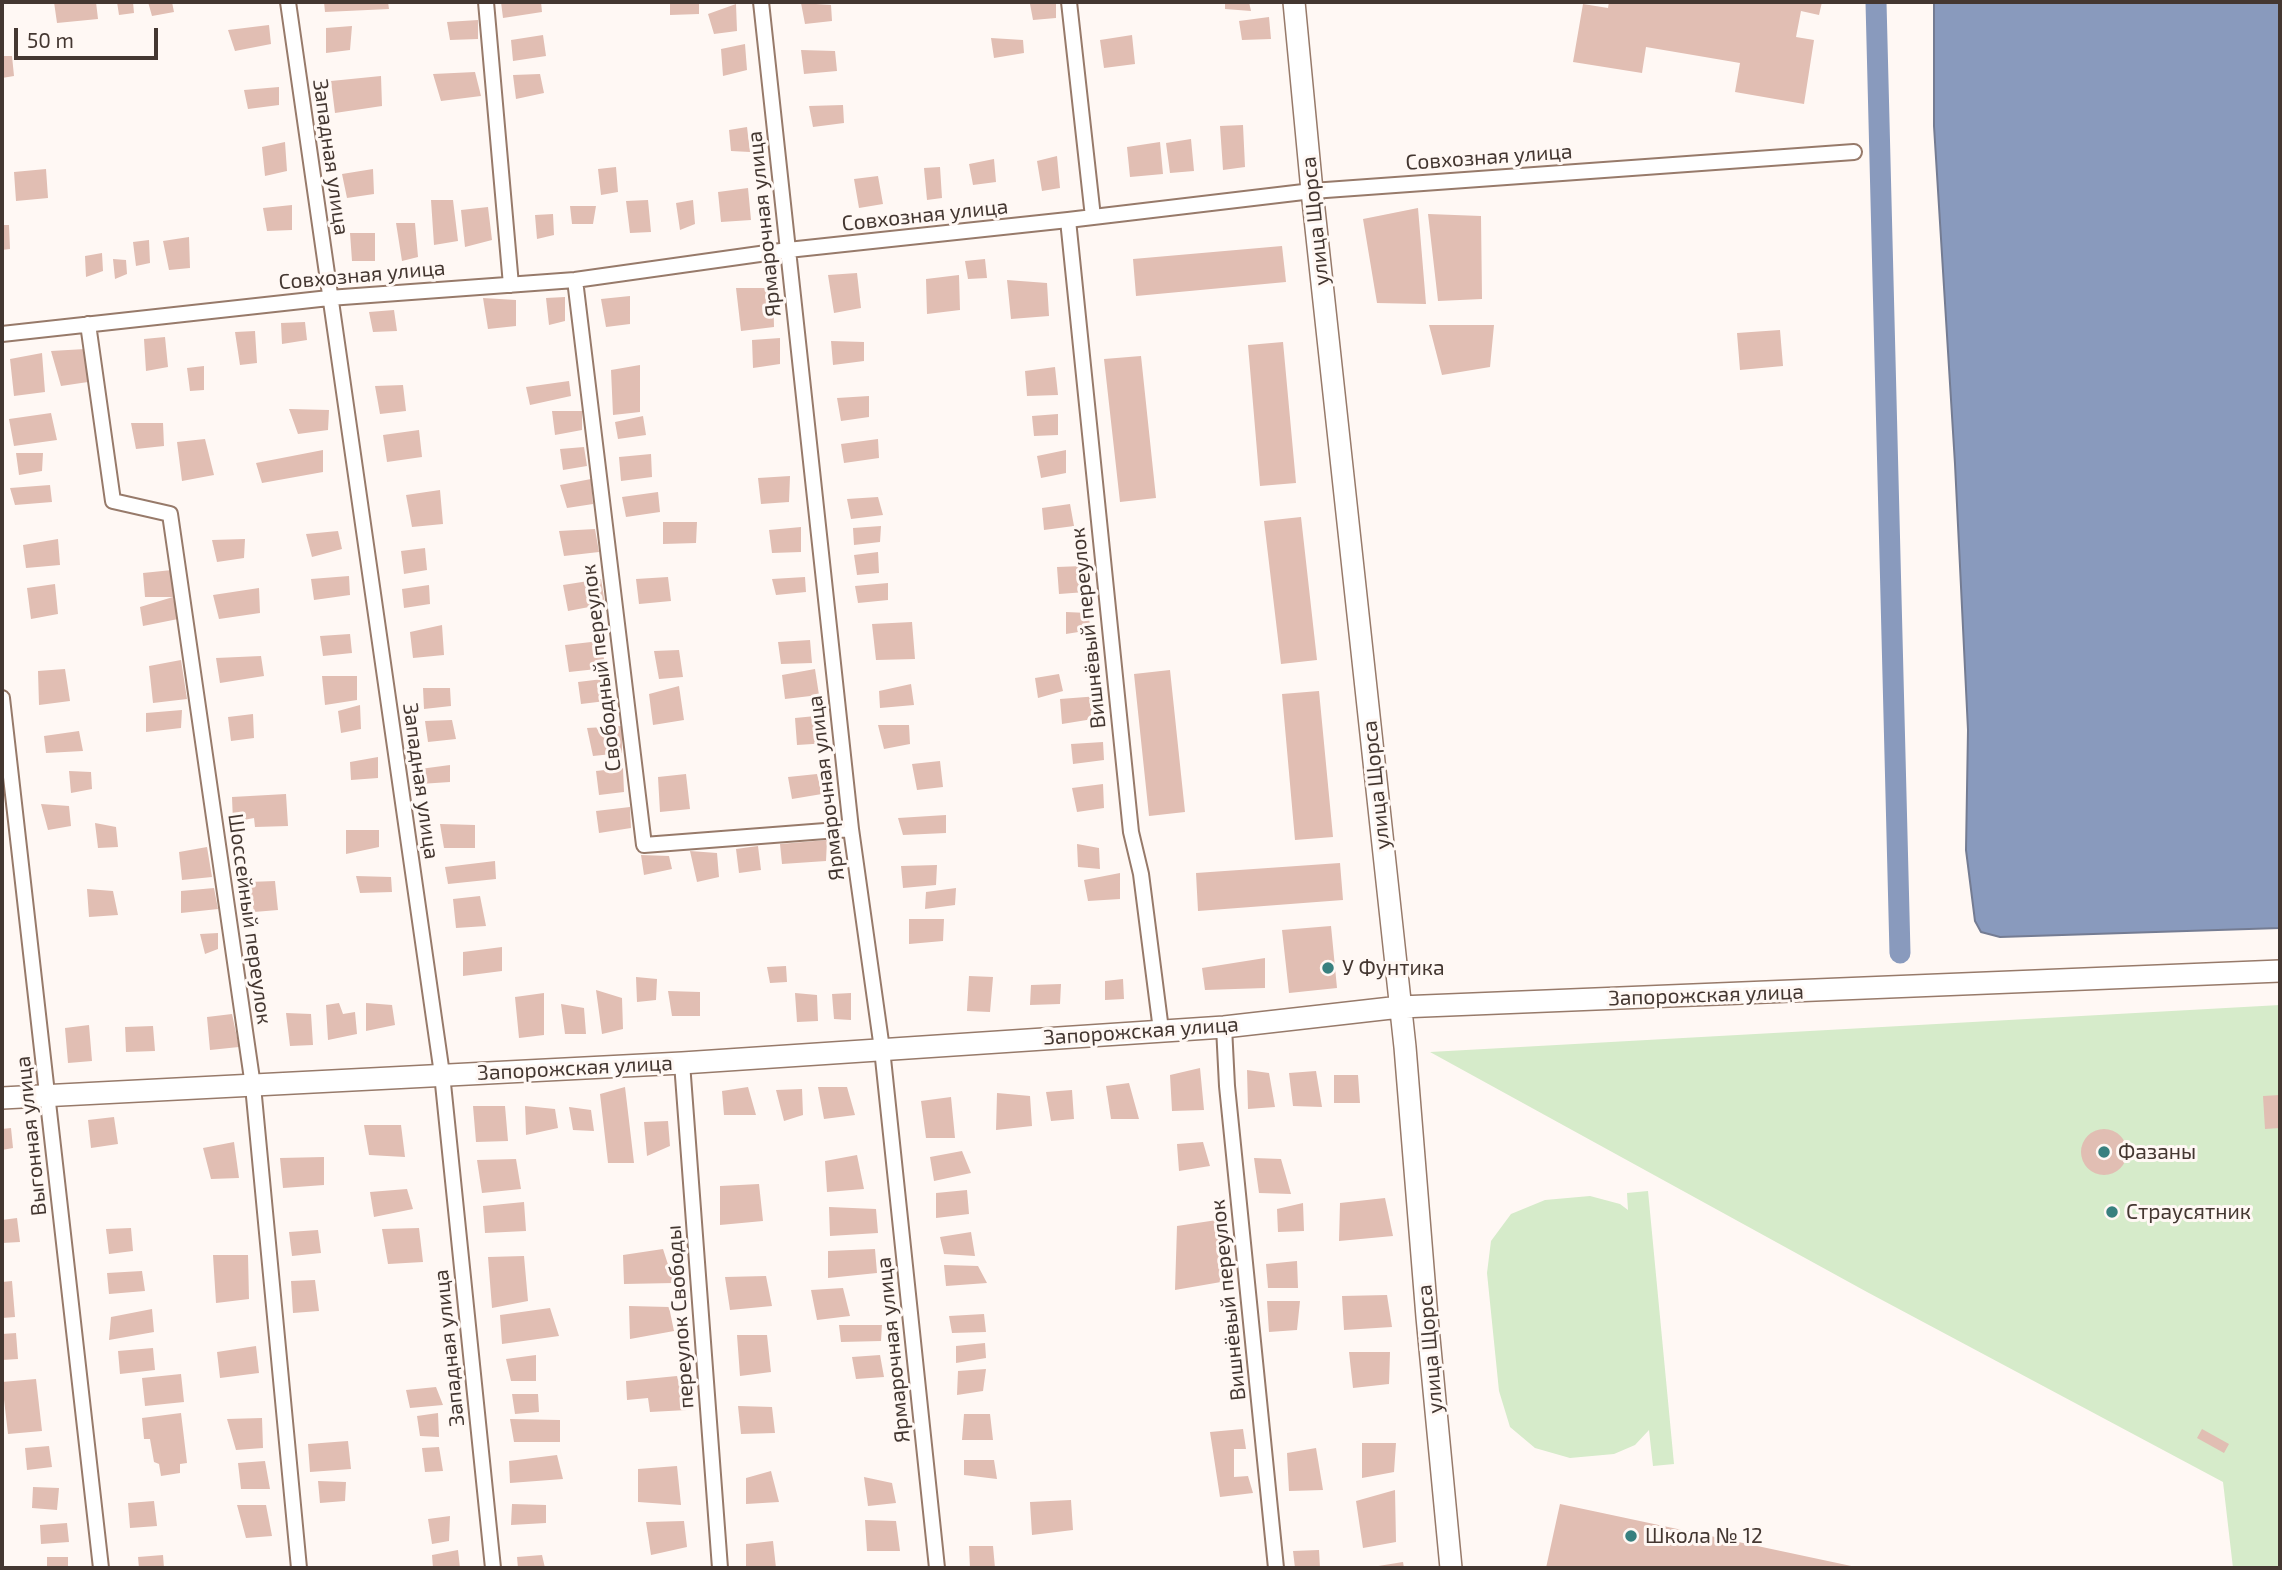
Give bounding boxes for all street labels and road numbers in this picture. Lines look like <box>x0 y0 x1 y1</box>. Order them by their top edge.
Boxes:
street label: Западная улица <box>308 77 354 237</box>
street label: Ярмарочная улица <box>742 130 786 318</box>
street label: Совхозная улица <box>1405 139 1573 175</box>
street label: улица Щорса <box>1296 155 1334 287</box>
street label: Совхозная улица <box>841 194 1009 236</box>
street label: Совхозная улица <box>278 255 446 295</box>
street label: Вишнёвый переулок <box>1065 526 1111 730</box>
street label: Свободный переулок <box>576 563 626 773</box>
street label: Ярмарочная улица <box>802 694 850 882</box>
street label: Западная улица <box>398 701 444 861</box>
street label: улица Щорса <box>1357 719 1395 851</box>
street label: Шоссейный переулок <box>223 812 277 1026</box>
street label: Запорожская улица <box>1608 979 1804 1011</box>
street label: Запорожская улица <box>1042 1012 1240 1050</box>
street label: Запорожская улица <box>477 1050 673 1086</box>
street label: Выгонная улица <box>10 1055 52 1217</box>
street label: Вишнёвый переулок <box>1205 1198 1251 1402</box>
street label: переулок Свободы <box>661 1224 699 1410</box>
street label: Ярмарочная улица <box>871 1256 915 1444</box>
street label: Западная улица <box>428 1268 470 1428</box>
street label: улица Щорса <box>1412 1283 1448 1415</box>

